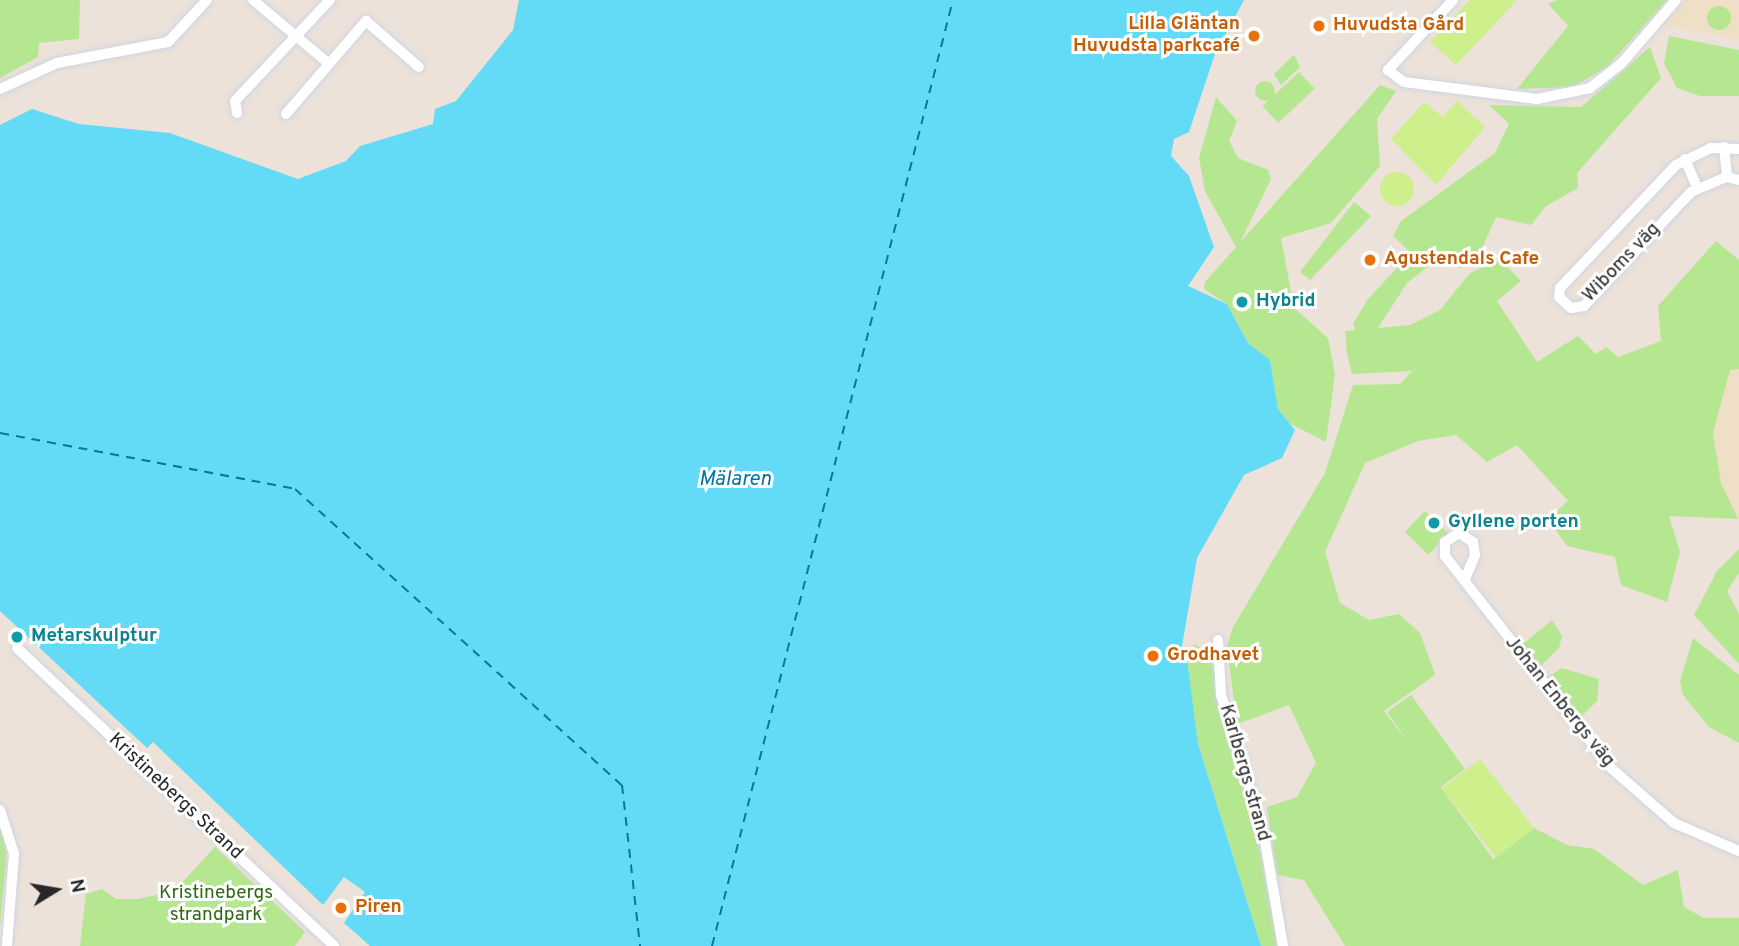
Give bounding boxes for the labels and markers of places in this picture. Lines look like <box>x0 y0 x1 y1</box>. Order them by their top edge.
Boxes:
place label: Lilla Gläntan Huvudsta parkcafé <box>1073 14 1240 58</box>
place label: Huvudsta Gård <box>1333 15 1464 37</box>
marker: Huvudsta Gård <box>1311 18 1327 34</box>
marker: Lilla Gläntan Huvudsta parkcafé <box>1246 28 1262 44</box>
place label: Agustendals Cafe <box>1384 249 1539 271</box>
marker: Agustendals Cafe <box>1362 252 1378 268</box>
place label: Hybrid <box>1256 291 1315 313</box>
marker: Hybrid <box>1234 294 1250 310</box>
place label: Gyllene porten <box>1448 512 1579 534</box>
marker: Gyllene porten <box>1426 515 1442 531</box>
place label: Metarskulptur <box>31 626 157 648</box>
marker: Metarskulptur <box>9 629 25 645</box>
place label: Grodhavet <box>1167 645 1259 667</box>
marker: Grodhavet <box>1145 648 1161 664</box>
place label: Piren <box>355 897 402 919</box>
marker: Piren <box>333 900 349 916</box>

